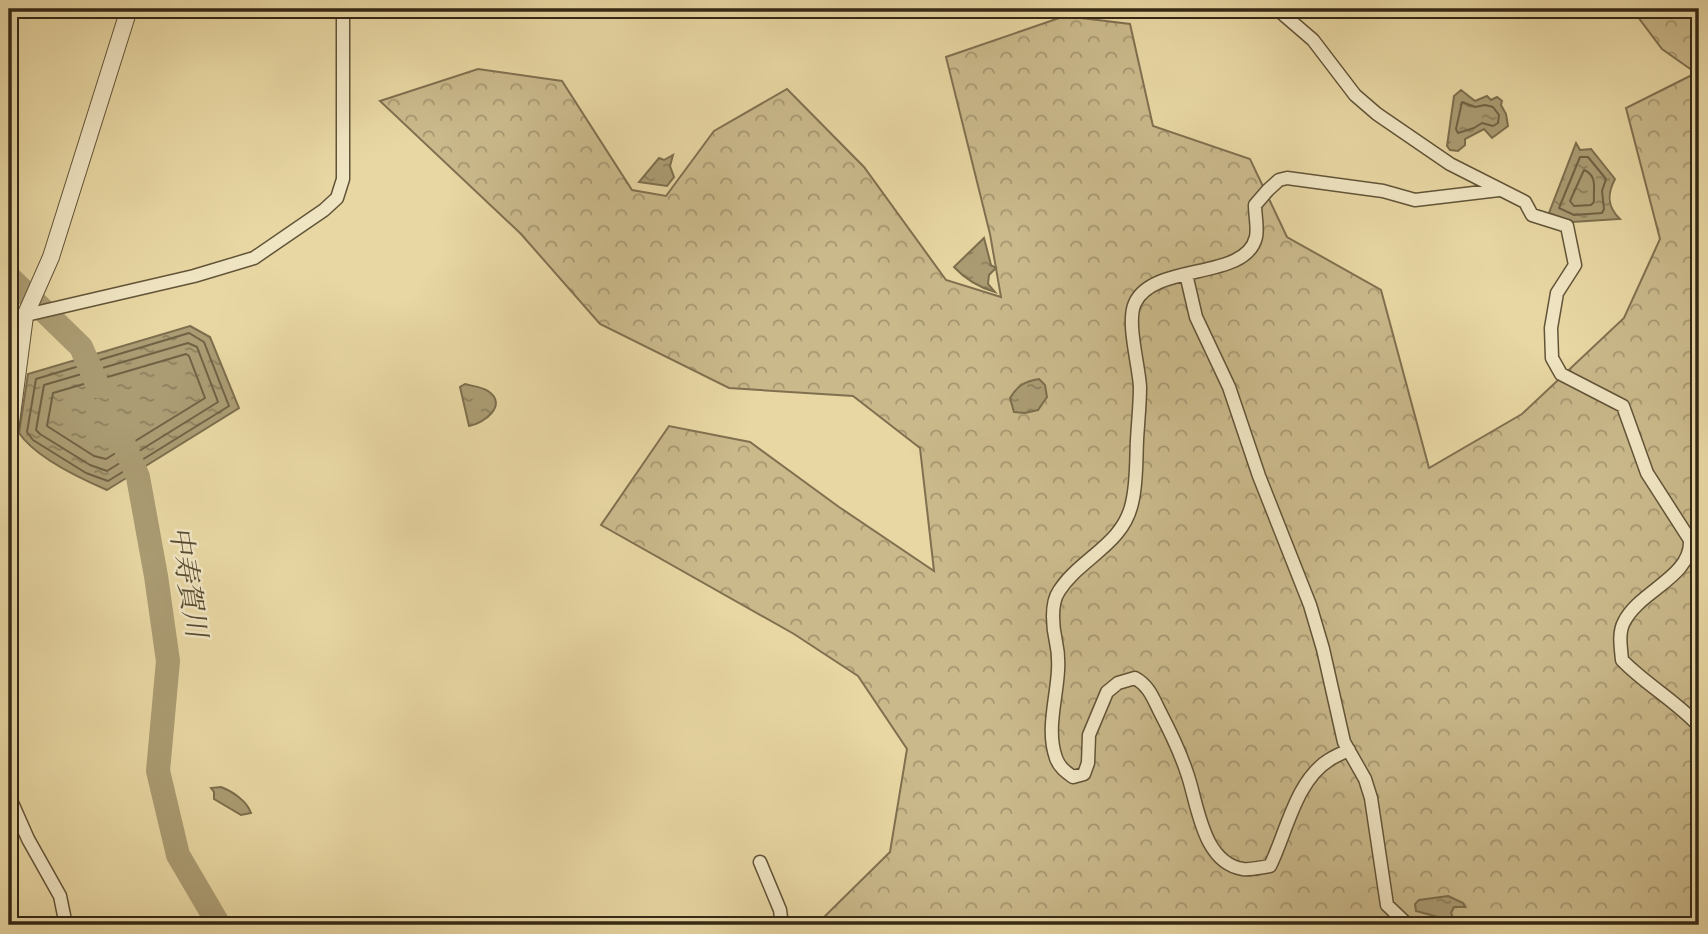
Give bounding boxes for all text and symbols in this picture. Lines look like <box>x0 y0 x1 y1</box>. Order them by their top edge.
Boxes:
water label: 中寿賀川 <box>163 524 212 642</box>

